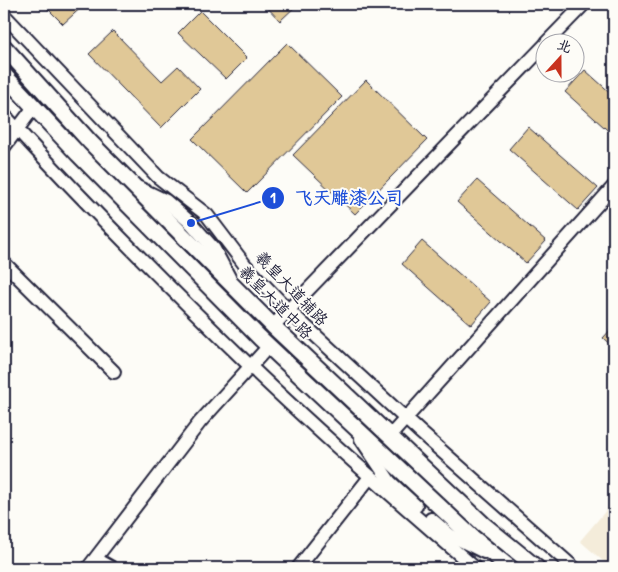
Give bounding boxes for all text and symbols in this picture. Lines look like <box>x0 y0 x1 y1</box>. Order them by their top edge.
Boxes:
north arrow <box>536 32 586 82</box>
text: 北 <box>555 34 575 57</box>
callout: 飞天雕漆公司 <box>260 182 413 215</box>
text: 飞天雕漆公司 <box>295 185 403 210</box>
text: 1 <box>270 187 276 208</box>
street label: 羲皇大道辅路 <box>251 246 333 330</box>
street label: 羲皇大道中路 <box>234 260 318 344</box>

